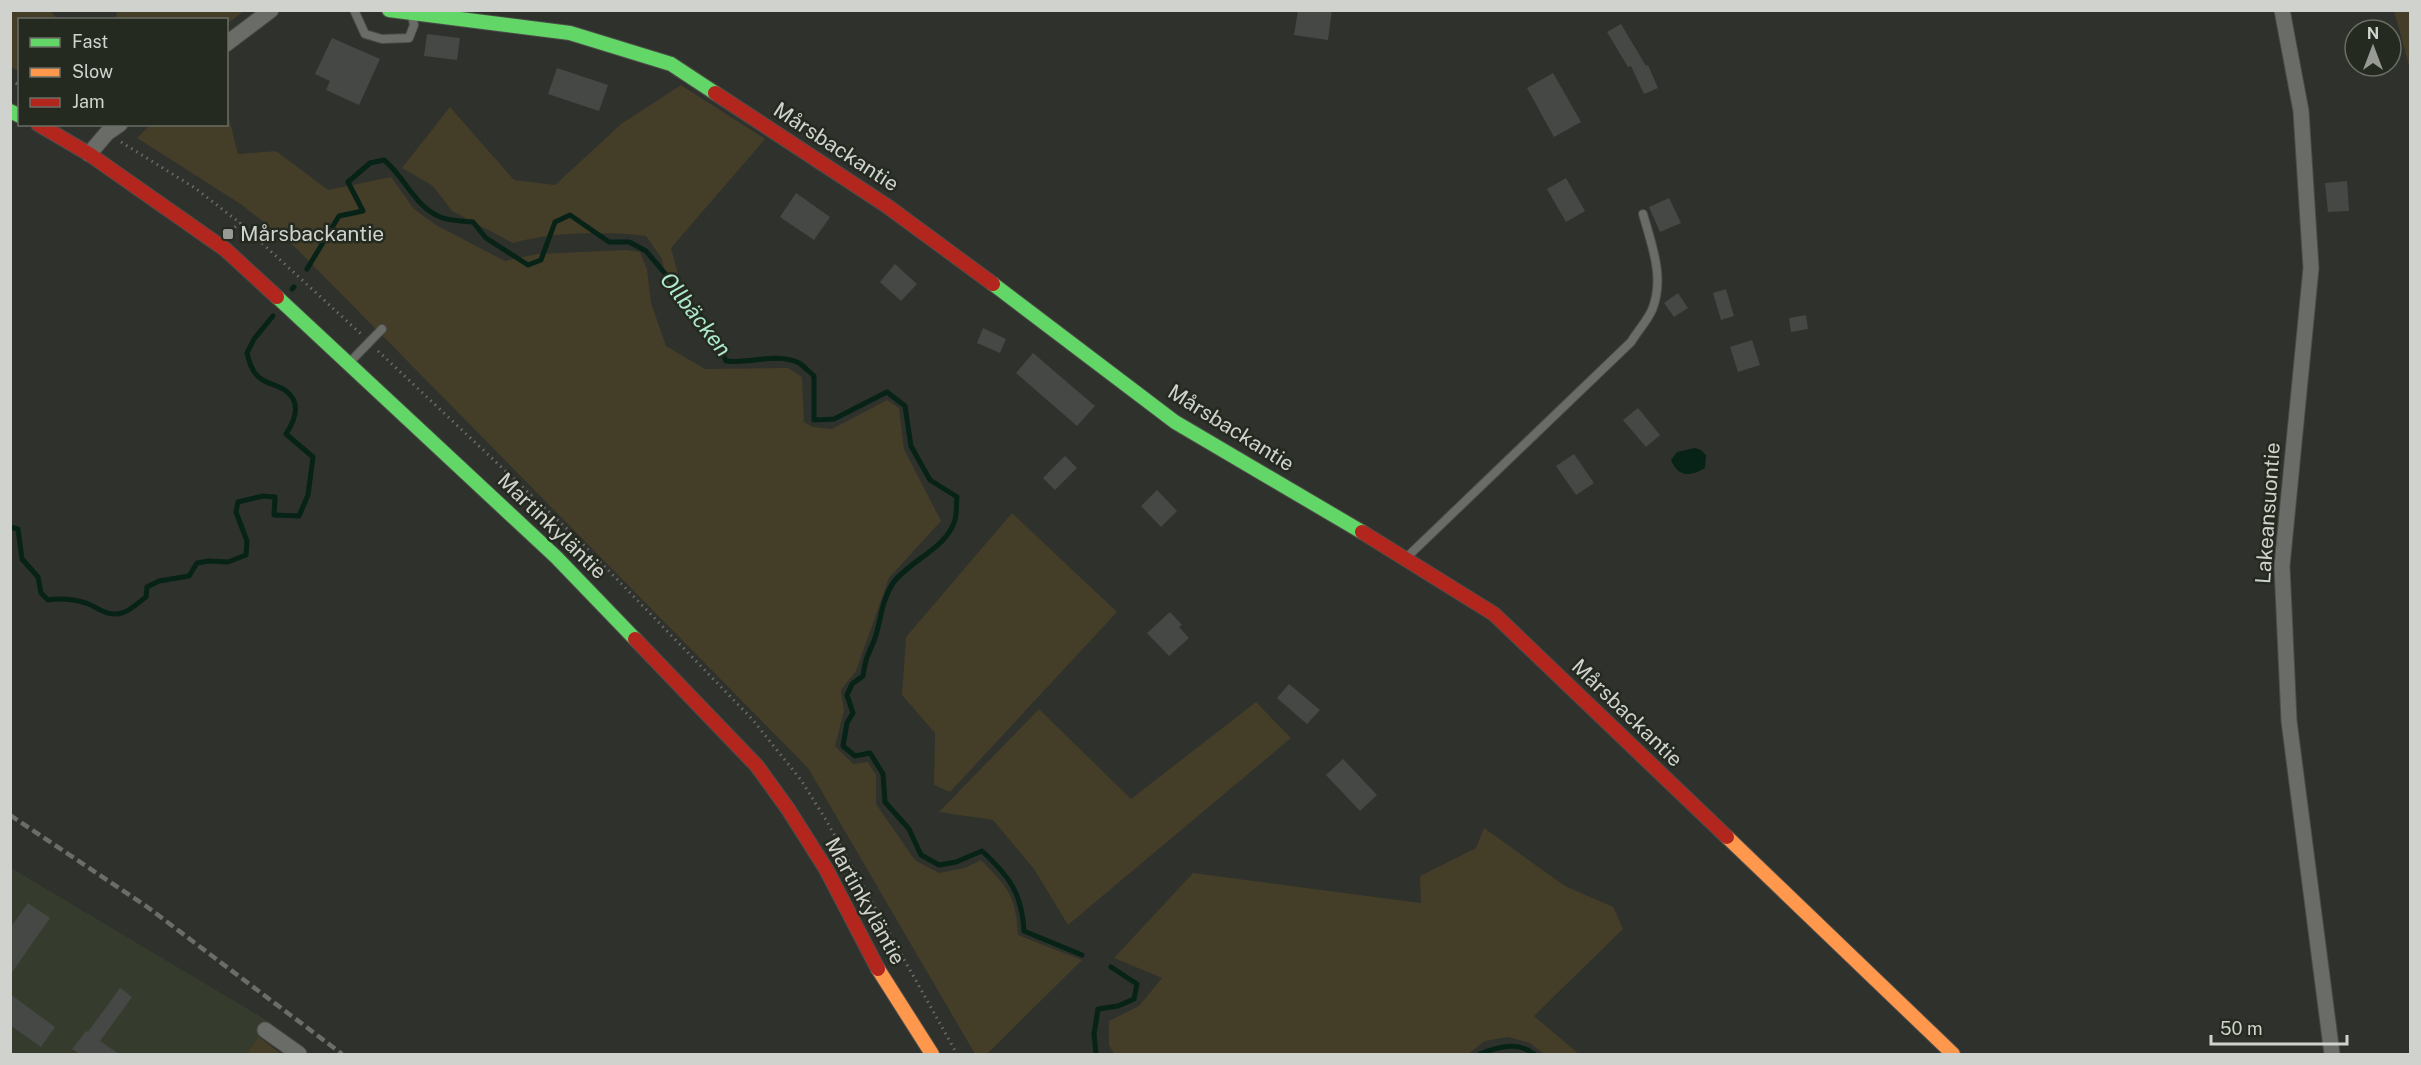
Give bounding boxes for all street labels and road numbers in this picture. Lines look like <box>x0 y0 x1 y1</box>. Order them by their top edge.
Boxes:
street label: Mårsbackantie <box>769 97 904 196</box>
street label: Mårsbackantie <box>1163 379 1299 476</box>
street label: Lakeansuontie <box>2250 441 2285 585</box>
street label: Martinkyläntie <box>493 467 612 584</box>
street label: Mårsbackantie <box>1567 654 1688 772</box>
street label: Martinkyläntie <box>820 833 911 969</box>

